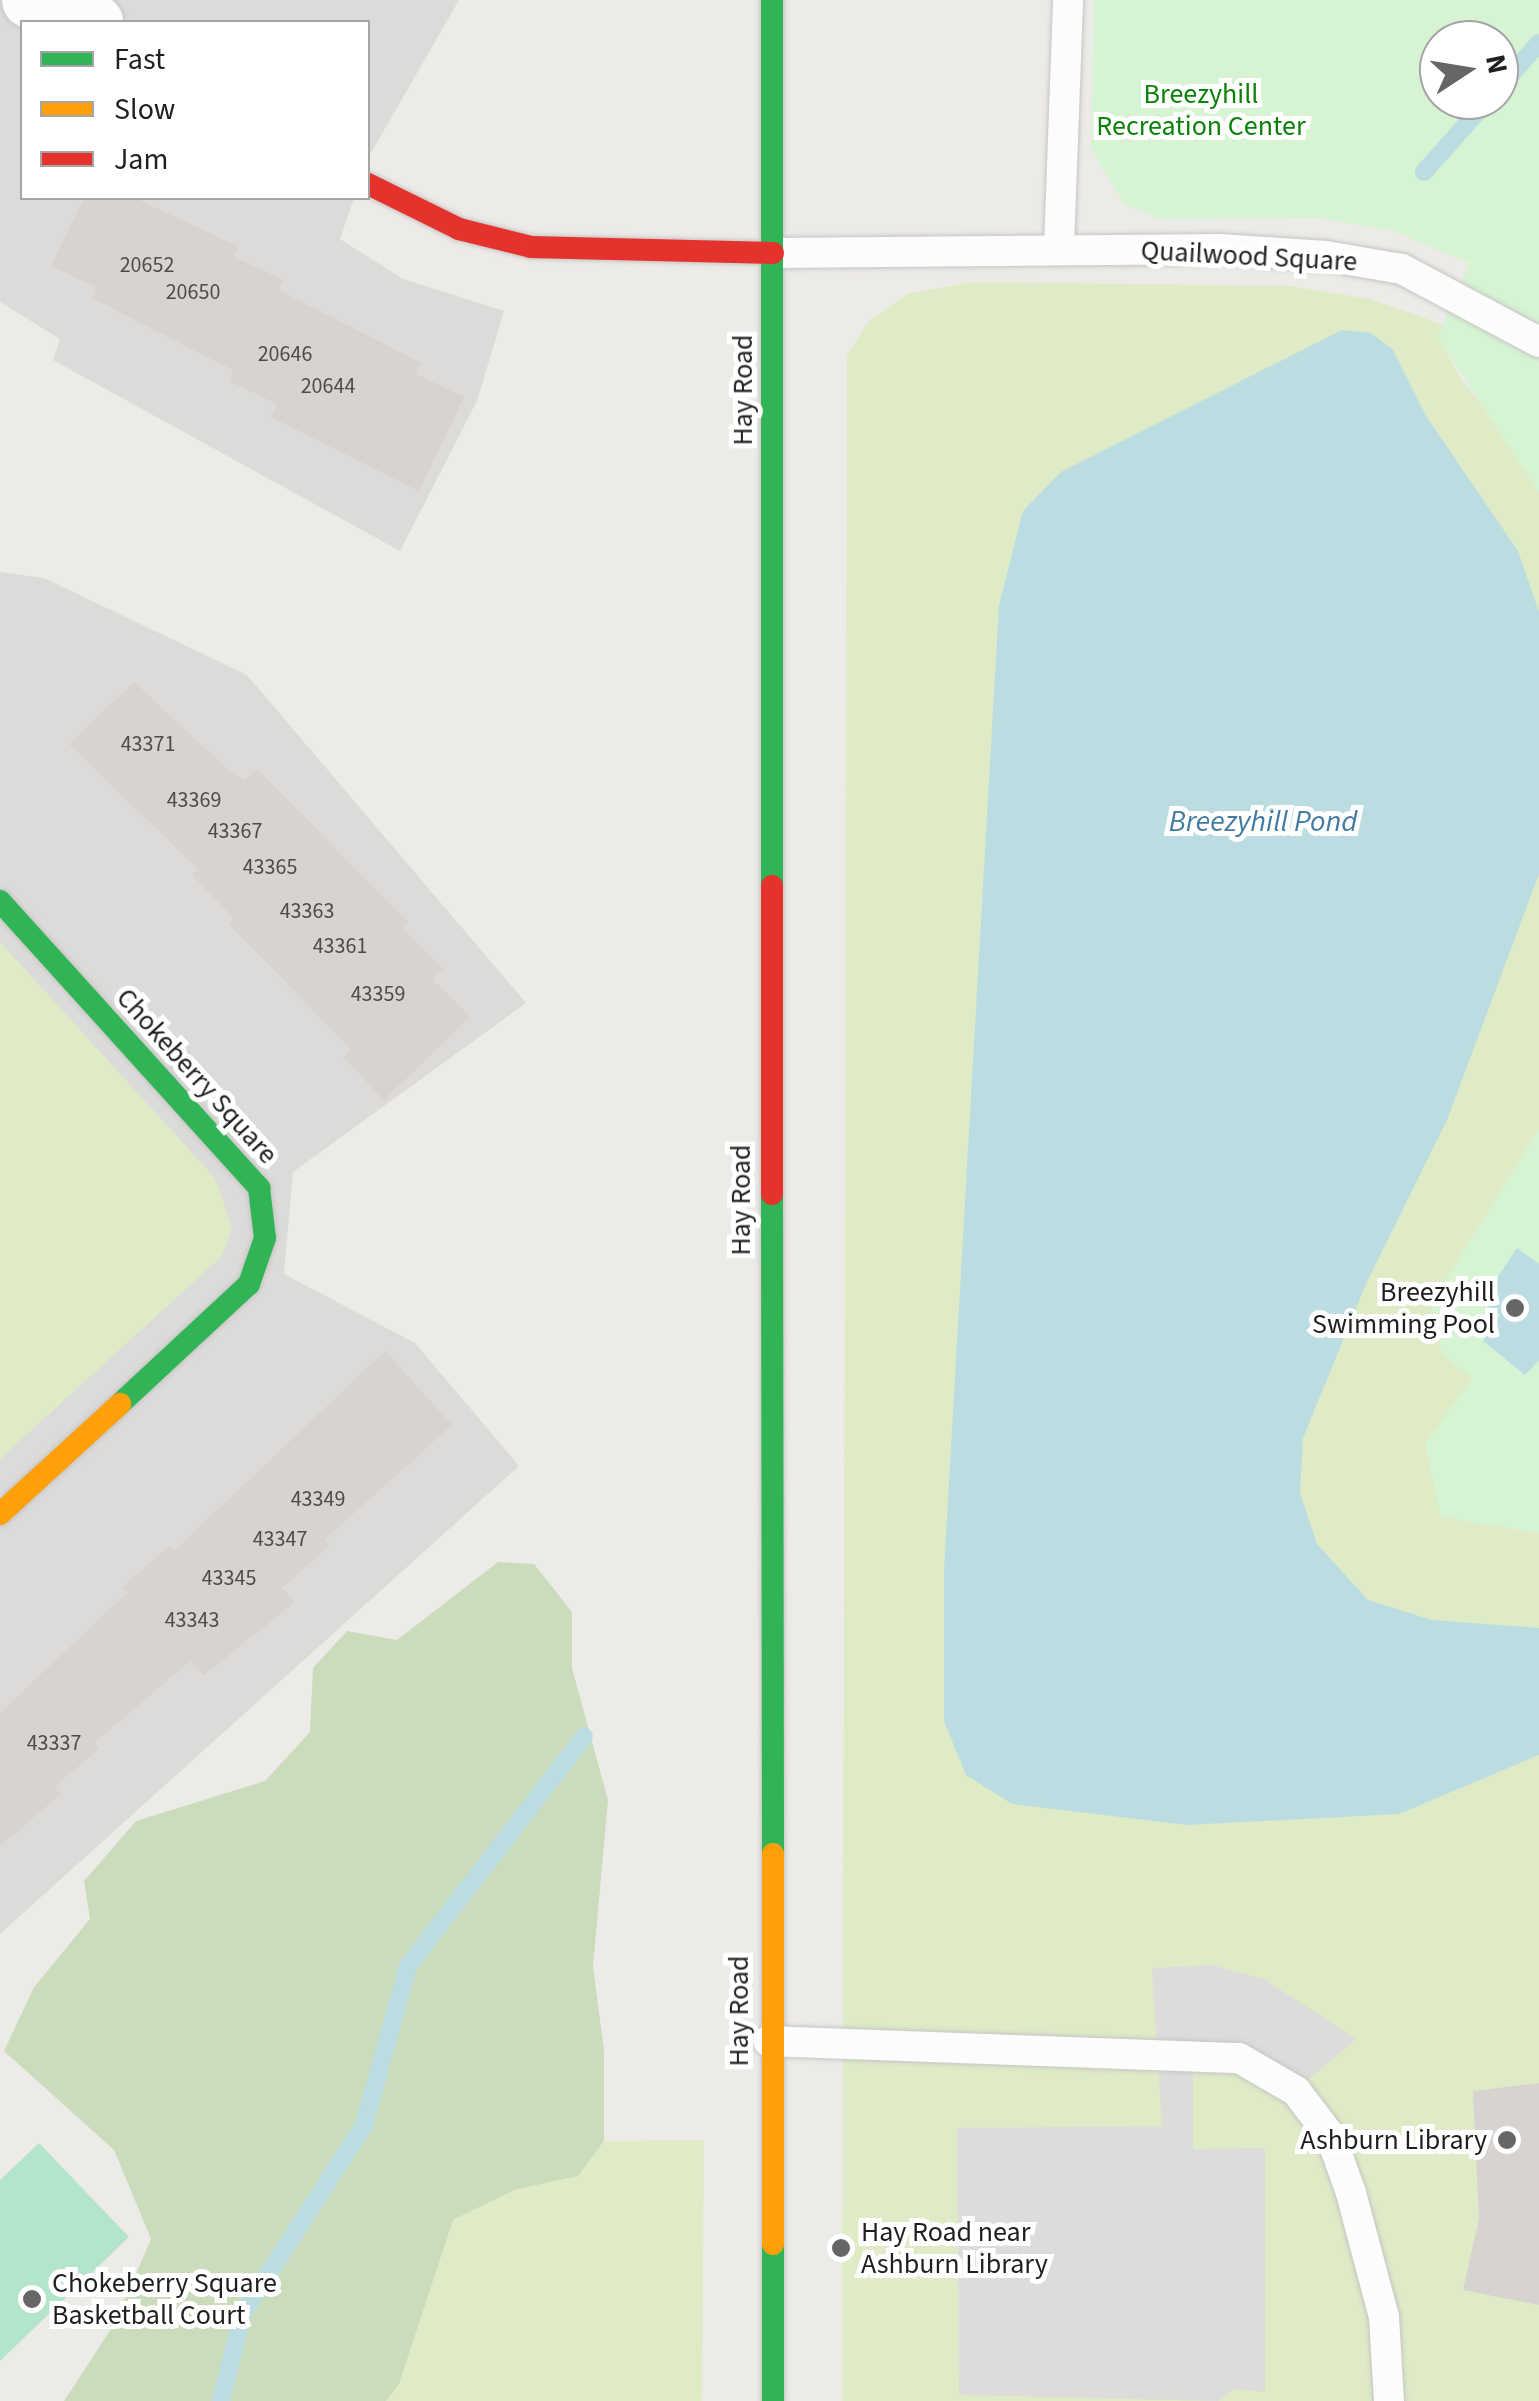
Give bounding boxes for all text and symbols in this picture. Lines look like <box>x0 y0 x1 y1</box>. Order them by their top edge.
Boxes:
legend <box>20 20 370 200</box>
north arrow <box>1419 20 1519 120</box>
text: Fast <box>114 38 165 81</box>
text: N <box>1475 51 1518 77</box>
park label: Breezyhill Recreation Center <box>1096 77 1306 143</box>
text: Slow <box>114 88 175 131</box>
text: Jam <box>114 138 168 181</box>
street label: Quailwood Square <box>1140 234 1358 278</box>
house number: 20652 <box>120 253 174 279</box>
house number: 20650 <box>166 280 220 306</box>
street label: Hay Road <box>726 334 760 446</box>
house number: 20646 <box>258 342 312 368</box>
house number: 20644 <box>301 374 355 400</box>
house number: 43371 <box>121 732 175 758</box>
house number: 43369 <box>167 788 221 814</box>
water label: Breezyhill Pond <box>1169 804 1357 840</box>
house number: 43367 <box>208 819 262 845</box>
house number: 43365 <box>243 855 297 881</box>
house number: 43363 <box>280 899 334 925</box>
house number: 43361 <box>313 934 367 960</box>
street label: Chokeberry Square <box>109 981 285 1171</box>
house number: 43359 <box>351 982 405 1008</box>
street label: Hay Road <box>724 1144 758 1256</box>
place label: Breezyhill Swimming Pool <box>1312 1275 1495 1341</box>
marker: Breezyhill Swimming Pool <box>1504 1297 1526 1319</box>
house number: 43349 <box>291 1487 345 1513</box>
house number: 43347 <box>253 1527 307 1553</box>
house number: 43345 <box>202 1566 256 1592</box>
house number: 43343 <box>165 1608 219 1634</box>
house number: 43337 <box>27 1731 81 1757</box>
street label: Hay Road <box>722 1955 756 2067</box>
place label: Ashburn Library <box>1300 2123 1487 2157</box>
marker: Ashburn Library <box>1496 2129 1518 2151</box>
place label: Hay Road near Ashburn Library <box>861 2215 1048 2281</box>
marker: Hay Road near Ashburn Library <box>830 2237 852 2259</box>
place label: Chokeberry Square Basketball Court <box>52 2266 277 2332</box>
marker: Chokeberry Square Basketball Court <box>21 2288 43 2310</box>

